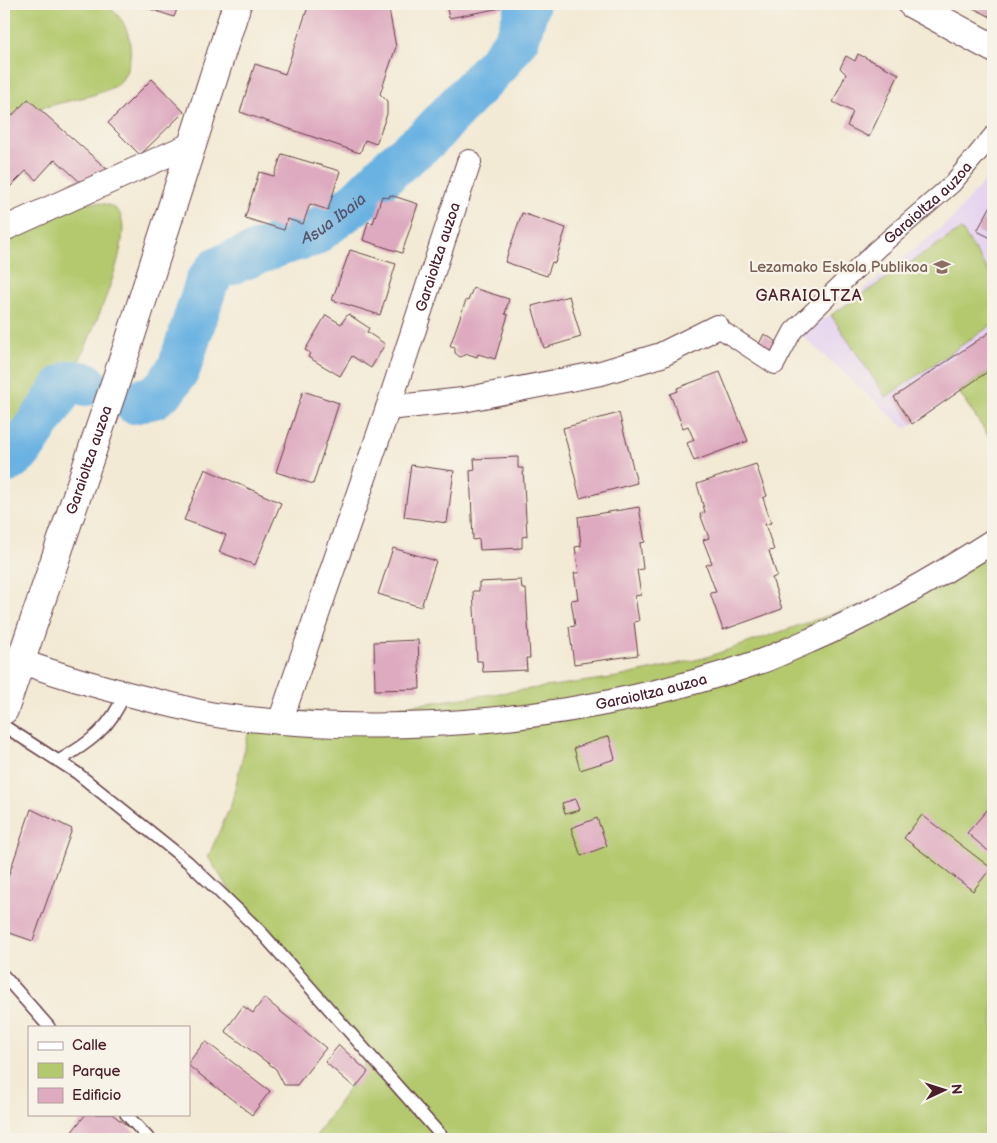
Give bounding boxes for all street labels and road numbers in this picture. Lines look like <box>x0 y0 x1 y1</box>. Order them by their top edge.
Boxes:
street label: Garaioltza auzoa <box>880 158 977 249</box>
street label: Garaioltza auzoa <box>411 200 465 314</box>
street label: Garaioltza auzoa <box>62 403 117 517</box>
street label: Garaioltza auzoa <box>594 670 709 715</box>

